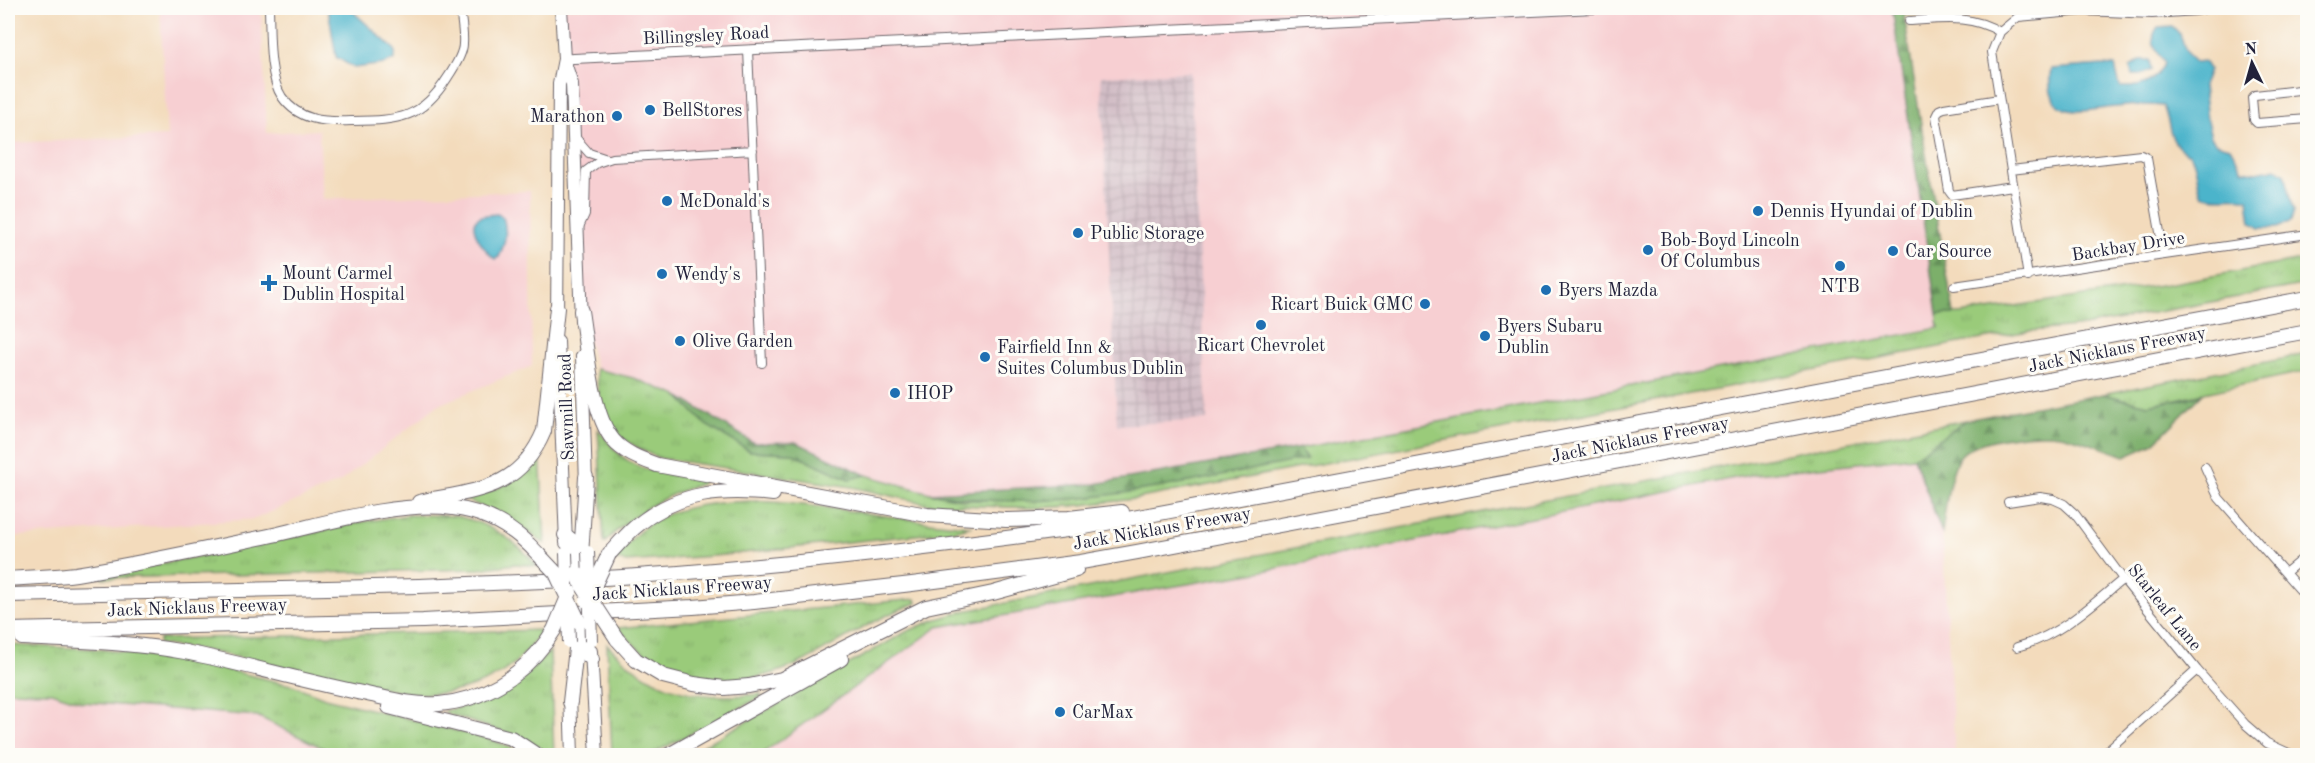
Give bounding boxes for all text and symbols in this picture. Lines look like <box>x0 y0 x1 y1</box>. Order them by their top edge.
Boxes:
street label: Billingsley Road <box>642 24 770 48</box>
north arrow <box>2222 33 2282 93</box>
text: N <box>2244 41 2258 59</box>
place label: BellStores <box>662 102 742 120</box>
marker: BellStores <box>643 103 657 117</box>
place label: Marathon <box>530 108 605 126</box>
marker: Marathon <box>610 109 624 123</box>
place label: McDonald's <box>679 193 770 211</box>
marker: McDonald's <box>660 194 674 208</box>
place label: Dennis Hyundai of Dublin <box>1770 203 1973 221</box>
marker: Dennis Hyundai of Dublin <box>1751 204 1765 218</box>
place label: Public Storage <box>1090 225 1204 243</box>
marker: Public Storage <box>1071 226 1085 240</box>
street label: Backbay Drive <box>2070 229 2186 265</box>
place label: Bob-Boyd Lincoln Of Columbus <box>1660 232 1800 271</box>
marker: Bob-Boyd Lincoln Of Columbus <box>1641 243 1655 257</box>
place label: Car Source <box>1905 243 1992 261</box>
marker: Car Source <box>1886 244 1900 258</box>
marker: NTB <box>1833 259 1847 273</box>
place label: Mount Carmel Dublin Hospital <box>282 265 405 304</box>
place label: Wendy's <box>674 266 741 284</box>
marker: Wendy's <box>655 267 669 281</box>
marker: Mount Carmel Dublin Hospital <box>260 274 278 292</box>
place label: NTB <box>1820 278 1860 296</box>
place label: Byers Mazda <box>1558 282 1658 300</box>
marker: Byers Mazda <box>1539 283 1553 297</box>
place label: Ricart Buick GMC <box>1271 296 1413 314</box>
marker: Ricart Buick GMC <box>1418 297 1432 311</box>
marker: Ricart Chevrolet <box>1254 318 1268 332</box>
place label: Byers Subaru Dublin <box>1497 318 1603 357</box>
street label: Jack Nicklaus Freeway <box>2027 324 2208 376</box>
marker: Byers Subaru Dublin <box>1478 329 1492 343</box>
place label: Olive Garden <box>692 333 793 351</box>
marker: Olive Garden <box>673 334 687 348</box>
place label: Ricart Chevrolet <box>1197 337 1325 355</box>
place label: Fairfield Inn & Suites Columbus Dublin <box>997 339 1184 378</box>
marker: Fairfield Inn & Suites Columbus Dublin <box>978 350 992 364</box>
street label: Sawmill Road <box>556 353 578 461</box>
place label: IHOP <box>907 385 953 403</box>
marker: IHOP <box>888 386 902 400</box>
street label: Jack Nicklaus Freeway <box>1550 414 1731 466</box>
street label: Jack Nicklaus Freeway <box>1072 504 1253 554</box>
street label: Starleaf Lane <box>2124 561 2204 654</box>
street label: Jack Nicklaus Freeway <box>591 574 773 604</box>
street label: Jack Nicklaus Freeway <box>106 596 288 620</box>
place label: CarMax <box>1072 704 1134 722</box>
marker: CarMax <box>1053 705 1067 719</box>

